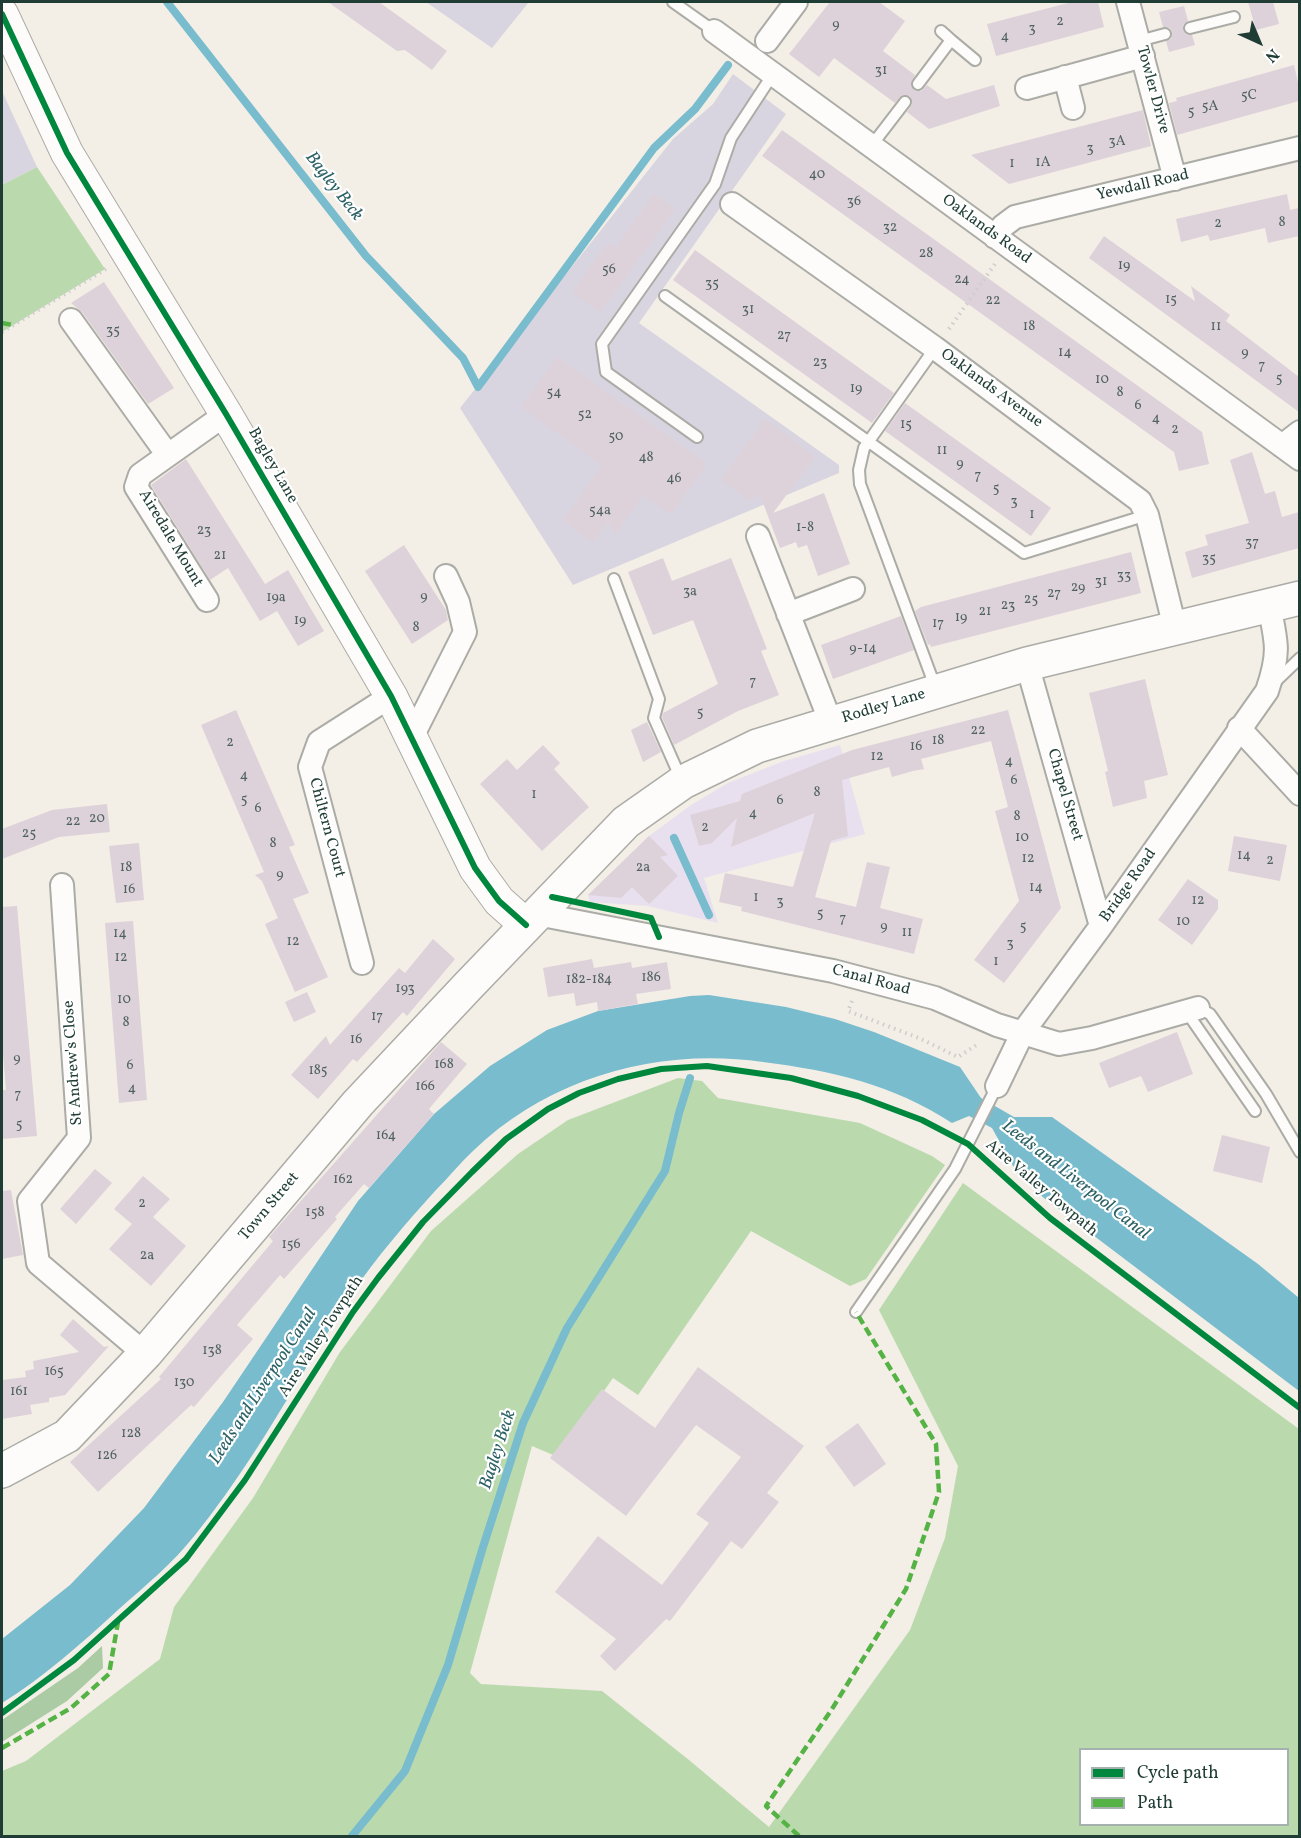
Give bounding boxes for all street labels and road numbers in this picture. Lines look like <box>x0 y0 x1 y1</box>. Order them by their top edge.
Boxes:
street label: Towler Drive <box>1131 44 1173 136</box>
street label: Yewdall Road <box>1095 166 1191 206</box>
street label: Oaklands Road <box>938 191 1034 269</box>
street label: Oaklands Avenue <box>936 345 1046 433</box>
street label: Bagley Lane <box>243 425 301 507</box>
street label: Airedale Mount <box>133 487 207 591</box>
street label: Rodley Lane <box>840 685 928 729</box>
street label: Chapel Street <box>1042 747 1086 843</box>
street label: Chiltern Court <box>303 776 349 880</box>
street label: Bridge Road <box>1097 845 1161 927</box>
street label: Canal Road <box>830 961 912 1001</box>
street label: St Andrew's Close <box>60 1000 88 1126</box>
street label: Aire Valley Towpath <box>981 1136 1101 1242</box>
street label: Town Street <box>236 1169 304 1245</box>
street label: Aire Valley Towpath <box>276 1273 368 1401</box>

